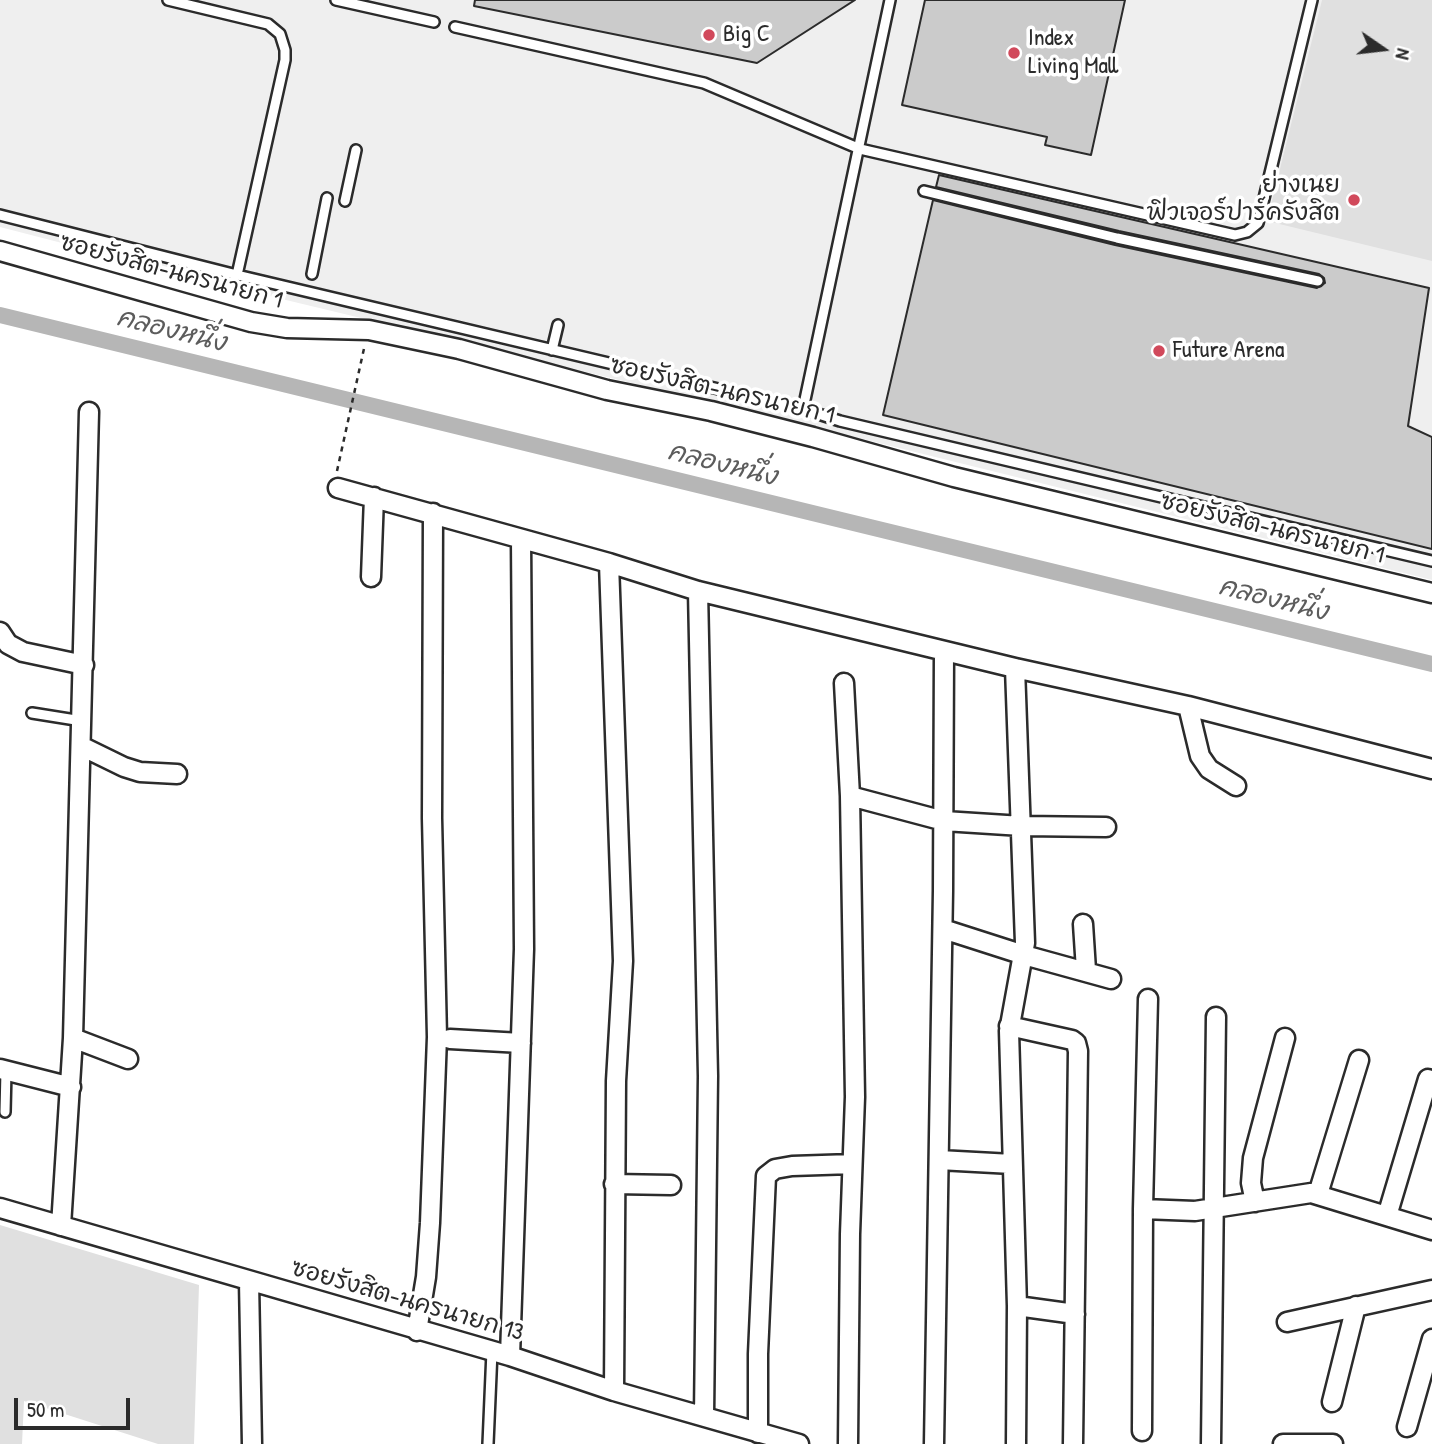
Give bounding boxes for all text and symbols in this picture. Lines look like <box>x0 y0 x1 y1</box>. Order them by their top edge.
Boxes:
north arrow <box>1348 14 1418 84</box>
place label: Big C <box>723 21 770 49</box>
place label: Index Living Mall <box>1028 25 1118 81</box>
marker: Big C <box>701 27 717 43</box>
marker: Index Living Mall <box>1006 45 1022 61</box>
text: N <box>1390 46 1417 62</box>
place label: ย่างเนย ฟิวเจอร์ปาร์ครังสิต <box>1146 172 1340 228</box>
marker: ย่างเนย ฟิวเจอร์ปาร์ครังสิต <box>1346 192 1362 208</box>
street label: ซอยรังสิต-นครนายก 1 <box>56 228 286 316</box>
water label: คลองหนึ่ง <box>113 302 229 360</box>
place label: Future Arena <box>1173 337 1285 365</box>
marker: Future Arena <box>1151 343 1167 359</box>
street label: ซอยรังสิต-นครนายก 1 <box>607 351 837 431</box>
water label: คลองหนึ่ง <box>664 436 780 494</box>
street label: ซอยรังสิต-นครนายก 1 <box>1157 487 1387 571</box>
water label: คลองหนึ่ง <box>1215 571 1331 629</box>
street label: ซอยรังสิต-นครนายก 13 <box>288 1254 526 1348</box>
scale bar <box>18 1384 133 1428</box>
text: 50 m <box>27 1395 64 1424</box>

